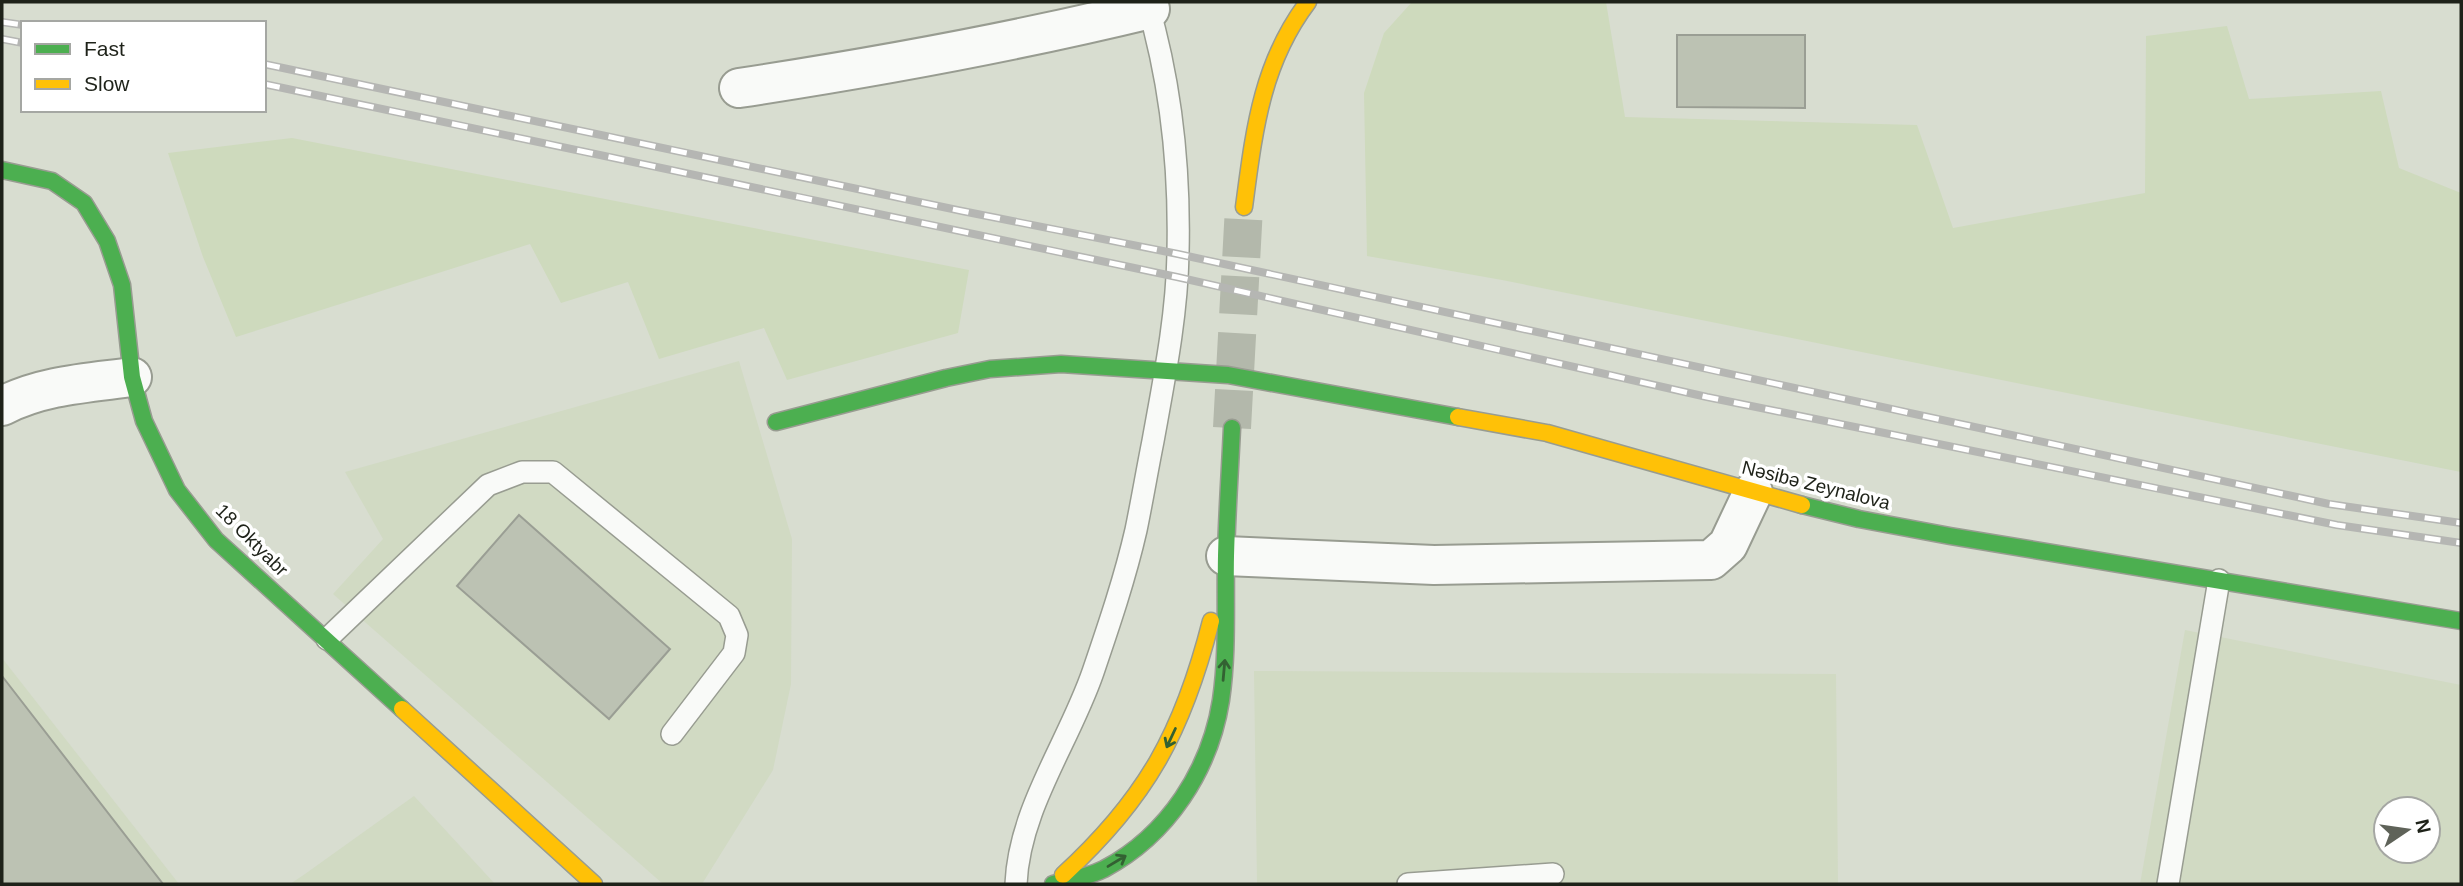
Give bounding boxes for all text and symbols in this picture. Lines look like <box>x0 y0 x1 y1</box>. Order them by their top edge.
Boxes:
legend <box>21 21 266 112</box>
text: Fast <box>84 37 125 60</box>
text: Slow <box>84 72 130 95</box>
street label: Nəsibə Zeynalova <box>1740 456 1893 514</box>
street label: 18 Oktyabr <box>212 500 293 581</box>
one-way arrow <box>1218 660 1231 682</box>
one-way arrow <box>1163 727 1177 748</box>
north arrow <box>2372 795 2442 865</box>
text: N <box>2411 817 2435 835</box>
one-way arrow <box>1107 854 1127 868</box>

